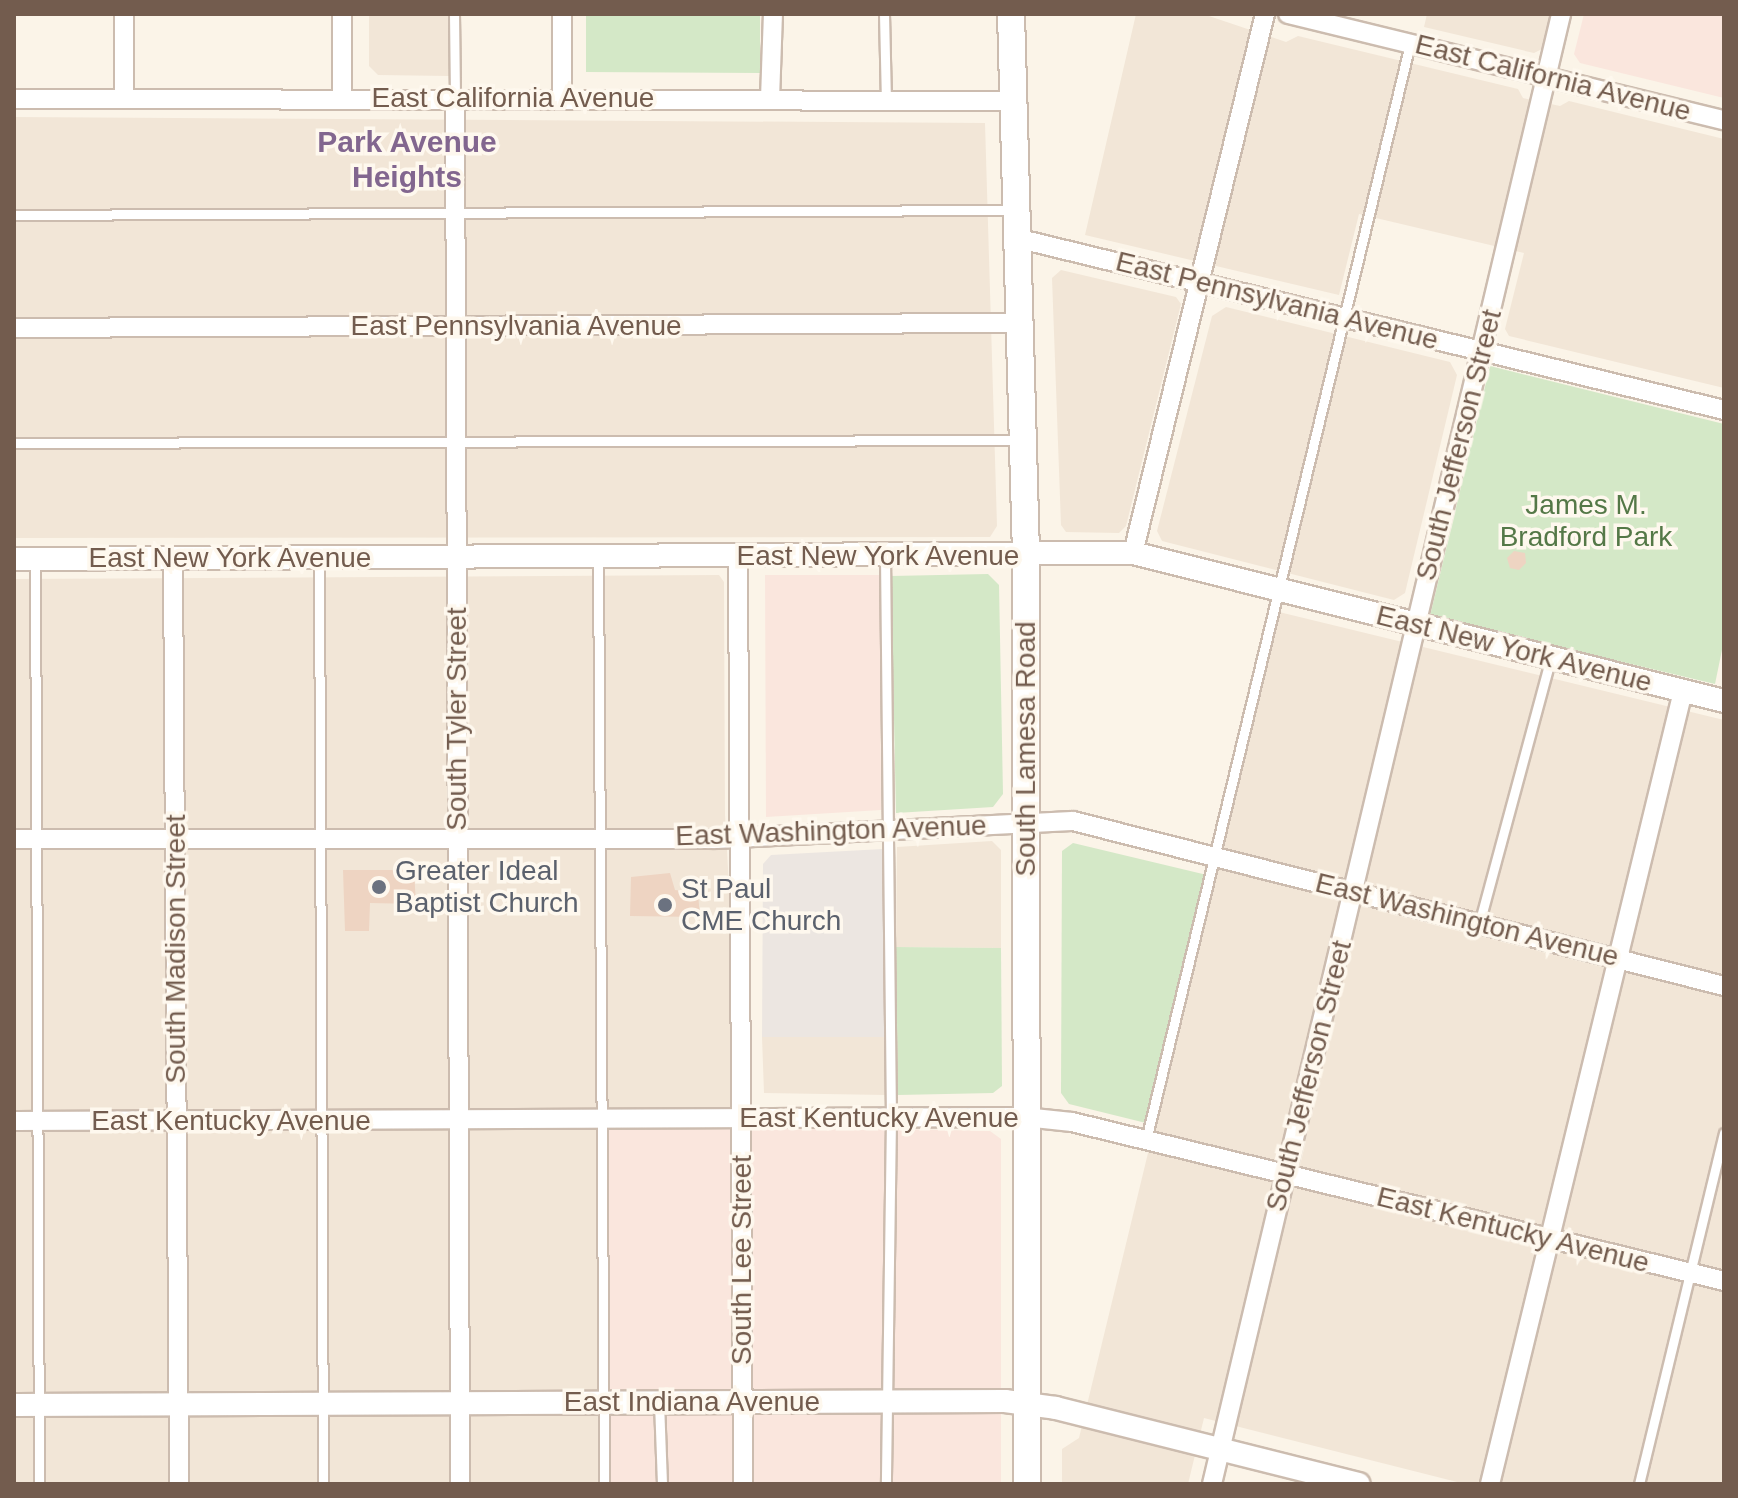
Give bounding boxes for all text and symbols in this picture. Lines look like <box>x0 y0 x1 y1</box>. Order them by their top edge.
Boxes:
street label: East California Avenue <box>1411 27 1695 129</box>
street label: East California Avenue <box>371 81 655 115</box>
district label: Park Avenue Heights <box>317 124 497 194</box>
street label: East Pennsylvania Avenue <box>1112 244 1442 358</box>
street label: South Jefferson Street <box>1409 306 1509 584</box>
street label: East Pennsylvania Avenue <box>350 309 682 343</box>
park label: James M. Bradford Park <box>1500 488 1672 554</box>
street label: East New York Avenue <box>736 539 1020 573</box>
street label: East New York Avenue <box>88 541 372 575</box>
street label: East New York Avenue <box>1372 598 1656 700</box>
street label: South Tyler Street <box>440 607 474 831</box>
street label: South Lamesa Road <box>1009 621 1043 877</box>
street label: East Washington Avenue <box>674 809 988 853</box>
street label: South Madison Street <box>159 814 193 1084</box>
place label: Greater Ideal Baptist Church <box>395 854 579 920</box>
street label: East Washington Avenue <box>1311 866 1623 974</box>
place label: St Paul CME Church <box>681 872 841 938</box>
marker: Greater Ideal Baptist Church <box>370 878 388 896</box>
marker: St Paul CME Church <box>656 896 674 914</box>
street label: South Jefferson Street <box>1259 937 1359 1215</box>
street label: East Kentucky Avenue <box>738 1101 1020 1135</box>
street label: East Kentucky Avenue <box>90 1104 372 1138</box>
street label: South Lee Street <box>725 1155 759 1365</box>
street label: East Kentucky Avenue <box>1373 1180 1653 1280</box>
street label: East Indiana Avenue <box>563 1385 821 1419</box>

